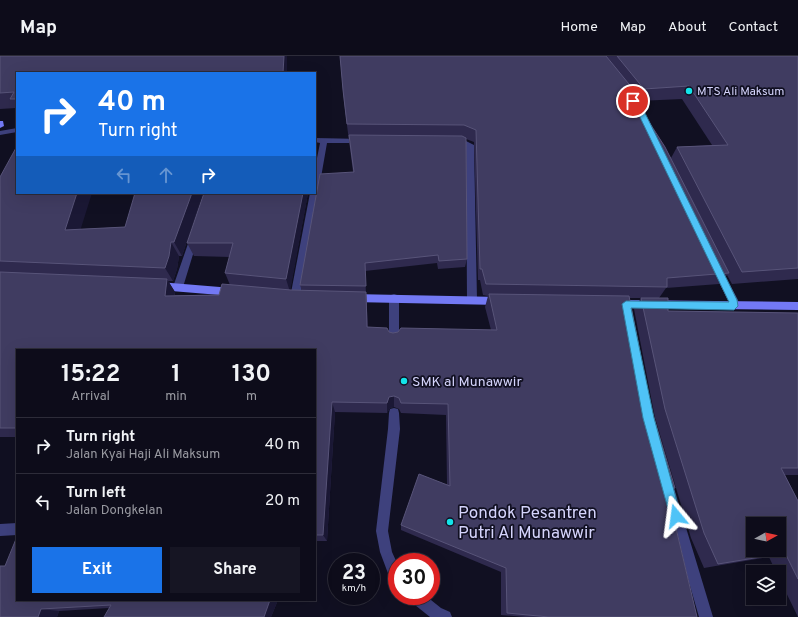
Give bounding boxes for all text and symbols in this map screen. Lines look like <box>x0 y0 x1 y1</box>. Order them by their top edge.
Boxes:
text: Map <box>20 16 57 40</box>
text: Home <box>561 19 598 36</box>
text: Map <box>620 19 646 36</box>
text: About <box>668 19 707 36</box>
text: Contact <box>729 19 778 36</box>
pin <box>616 84 650 118</box>
place label: MTS Ali Maksum <box>697 84 784 100</box>
text: 40 m <box>98 85 166 121</box>
marker: MTS Ali Maksum <box>684 86 694 96</box>
icon: right <box>32 88 84 140</box>
icon: arrive <box>622 90 644 112</box>
text: Turn right <box>98 120 178 143</box>
icon: left <box>113 164 135 186</box>
icon: ahead <box>155 164 177 186</box>
icon: right <box>197 164 219 186</box>
text: 15:22 <box>61 360 120 390</box>
text: 1 <box>171 360 181 390</box>
text: 130 <box>232 360 271 390</box>
place label: SMK al Munawwir <box>412 374 522 391</box>
marker: SMK al Munawwir <box>399 376 409 386</box>
text: Arrival <box>71 389 110 405</box>
text: min <box>165 389 187 405</box>
text: m <box>246 389 257 405</box>
text: Turn right <box>66 428 135 447</box>
icon: right <box>32 435 54 457</box>
text: 40 m <box>265 436 300 455</box>
text: Jalan Kyai Haji Ali Maksum <box>66 447 220 463</box>
text: Turn left <box>66 484 126 503</box>
icon: left <box>32 491 54 513</box>
text: 20 m <box>265 492 300 511</box>
position arrow <box>655 495 697 537</box>
text: Jalan Dongkelan <box>66 503 163 519</box>
place label: Pondok Pesantren Putri Al Munawwir <box>458 503 597 545</box>
marker: Pondok Pesantren Putri Al Munawwir <box>445 517 455 527</box>
north arrow <box>746 517 786 557</box>
map controls <box>746 517 786 605</box>
button: Exit <box>32 547 162 593</box>
button: Share <box>170 547 300 593</box>
speed limit sign: 30 <box>388 553 440 605</box>
text: 23 <box>342 561 366 587</box>
button: layers <box>746 565 786 605</box>
text: km/h <box>342 582 366 595</box>

